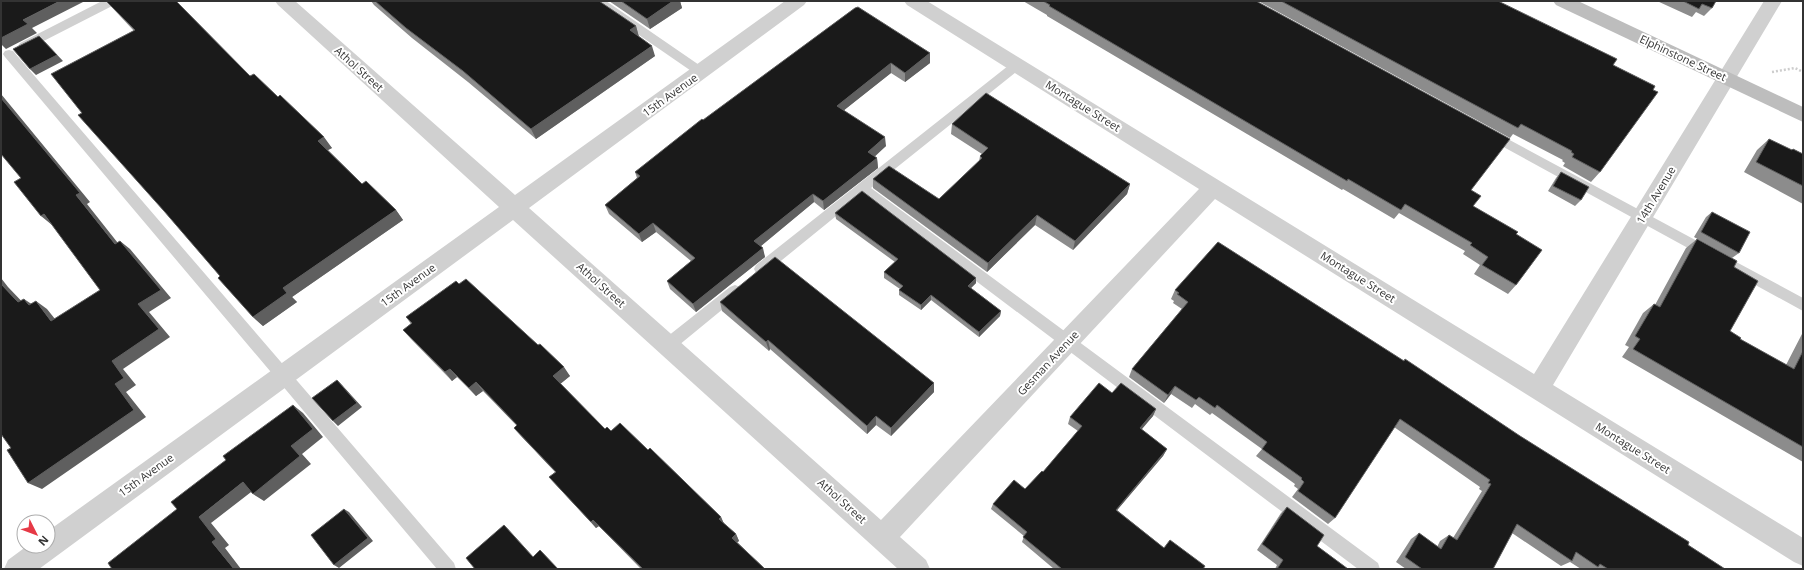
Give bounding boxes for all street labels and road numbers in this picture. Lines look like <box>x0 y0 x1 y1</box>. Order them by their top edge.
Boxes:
street label: Elphinstone Street <box>1637 31 1729 84</box>
street label: Athol Street <box>332 43 387 95</box>
street label: 15th Avenue <box>639 70 700 120</box>
street label: Montague Street <box>1043 76 1124 135</box>
street label: 14th Avenue <box>1633 163 1679 226</box>
street label: Montague Street <box>1318 247 1399 306</box>
street label: Athol Street <box>574 259 629 311</box>
street label: 15th Avenue <box>377 260 438 310</box>
street label: Gesman Avenue <box>1014 327 1082 398</box>
street label: Montague Street <box>1593 418 1674 477</box>
street label: 15th Avenue <box>115 450 176 500</box>
street label: Athol Street <box>815 475 870 527</box>

